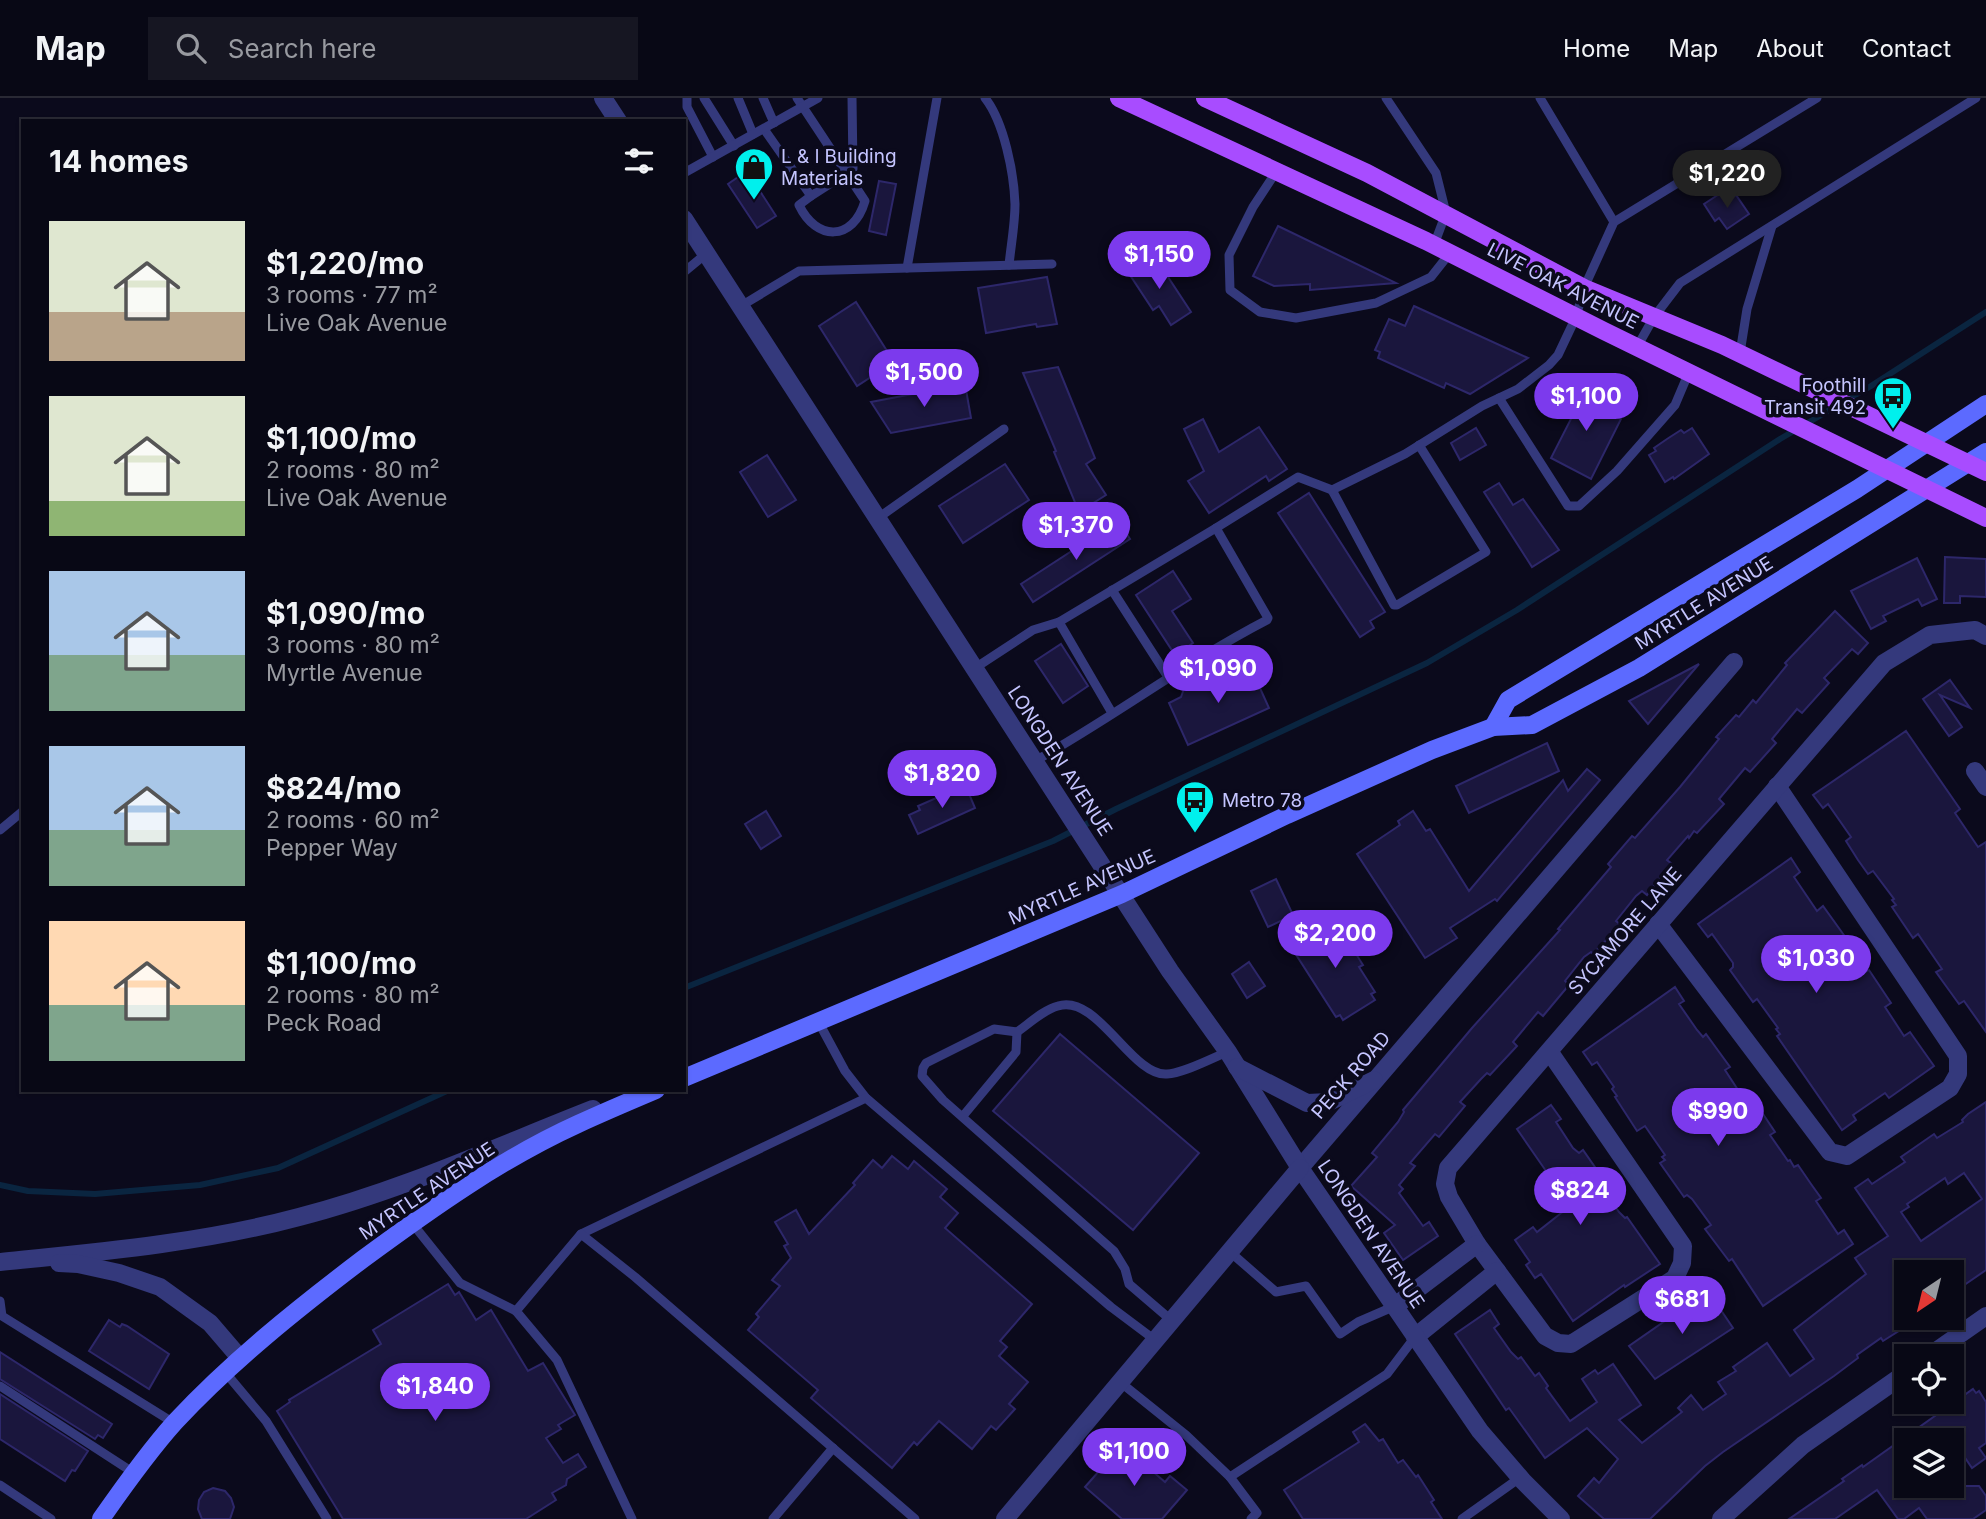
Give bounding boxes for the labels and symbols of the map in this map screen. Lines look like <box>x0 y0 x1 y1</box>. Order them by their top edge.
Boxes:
place label: L & l Building Materials <box>781 145 897 190</box>
shop icon: L & l Building Materials <box>733 146 775 201</box>
pin: $1,220 <box>1670 150 1784 210</box>
pin: $1,150 <box>1102 232 1216 291</box>
street label: LIVE OAK AVENUE <box>1483 238 1643 334</box>
pin: $1,500 <box>867 350 981 409</box>
pin: $1,100 <box>1529 374 1643 433</box>
place label: Foothill Transit 492 <box>1764 374 1866 419</box>
bus stop icon: Foothill Transit 492 <box>1872 375 1914 430</box>
pin: $1,370 <box>1019 503 1133 562</box>
street label: MYRTLE AVENUE <box>1631 551 1777 655</box>
pin: $1,090 <box>1161 646 1275 705</box>
street label: LONGDEN AVENUE <box>1003 682 1117 840</box>
pin: $1,820 <box>885 750 999 810</box>
bus stop icon: Metro 78 <box>1174 779 1216 834</box>
place label: Metro 78 <box>1222 789 1302 812</box>
street label: MYRTLE AVENUE <box>1005 844 1159 930</box>
street label: SYCAMORE LANE <box>1563 863 1687 999</box>
pin: $2,200 <box>1278 910 1392 970</box>
pin: $1,030 <box>1759 936 1873 995</box>
street label: PECK ROAD <box>1307 1027 1395 1123</box>
pin: $990 <box>1677 1088 1759 1148</box>
street label: MYRTLE AVENUE <box>355 1137 499 1245</box>
street label: LONGDEN AVENUE <box>1313 1155 1429 1313</box>
pin: $824 <box>1539 1168 1621 1227</box>
north arrow <box>1894 1260 1964 1330</box>
pin: $681 <box>1641 1276 1723 1336</box>
pin: $1,840 <box>378 1364 492 1423</box>
pin: $1,100 <box>1077 1428 1191 1488</box>

